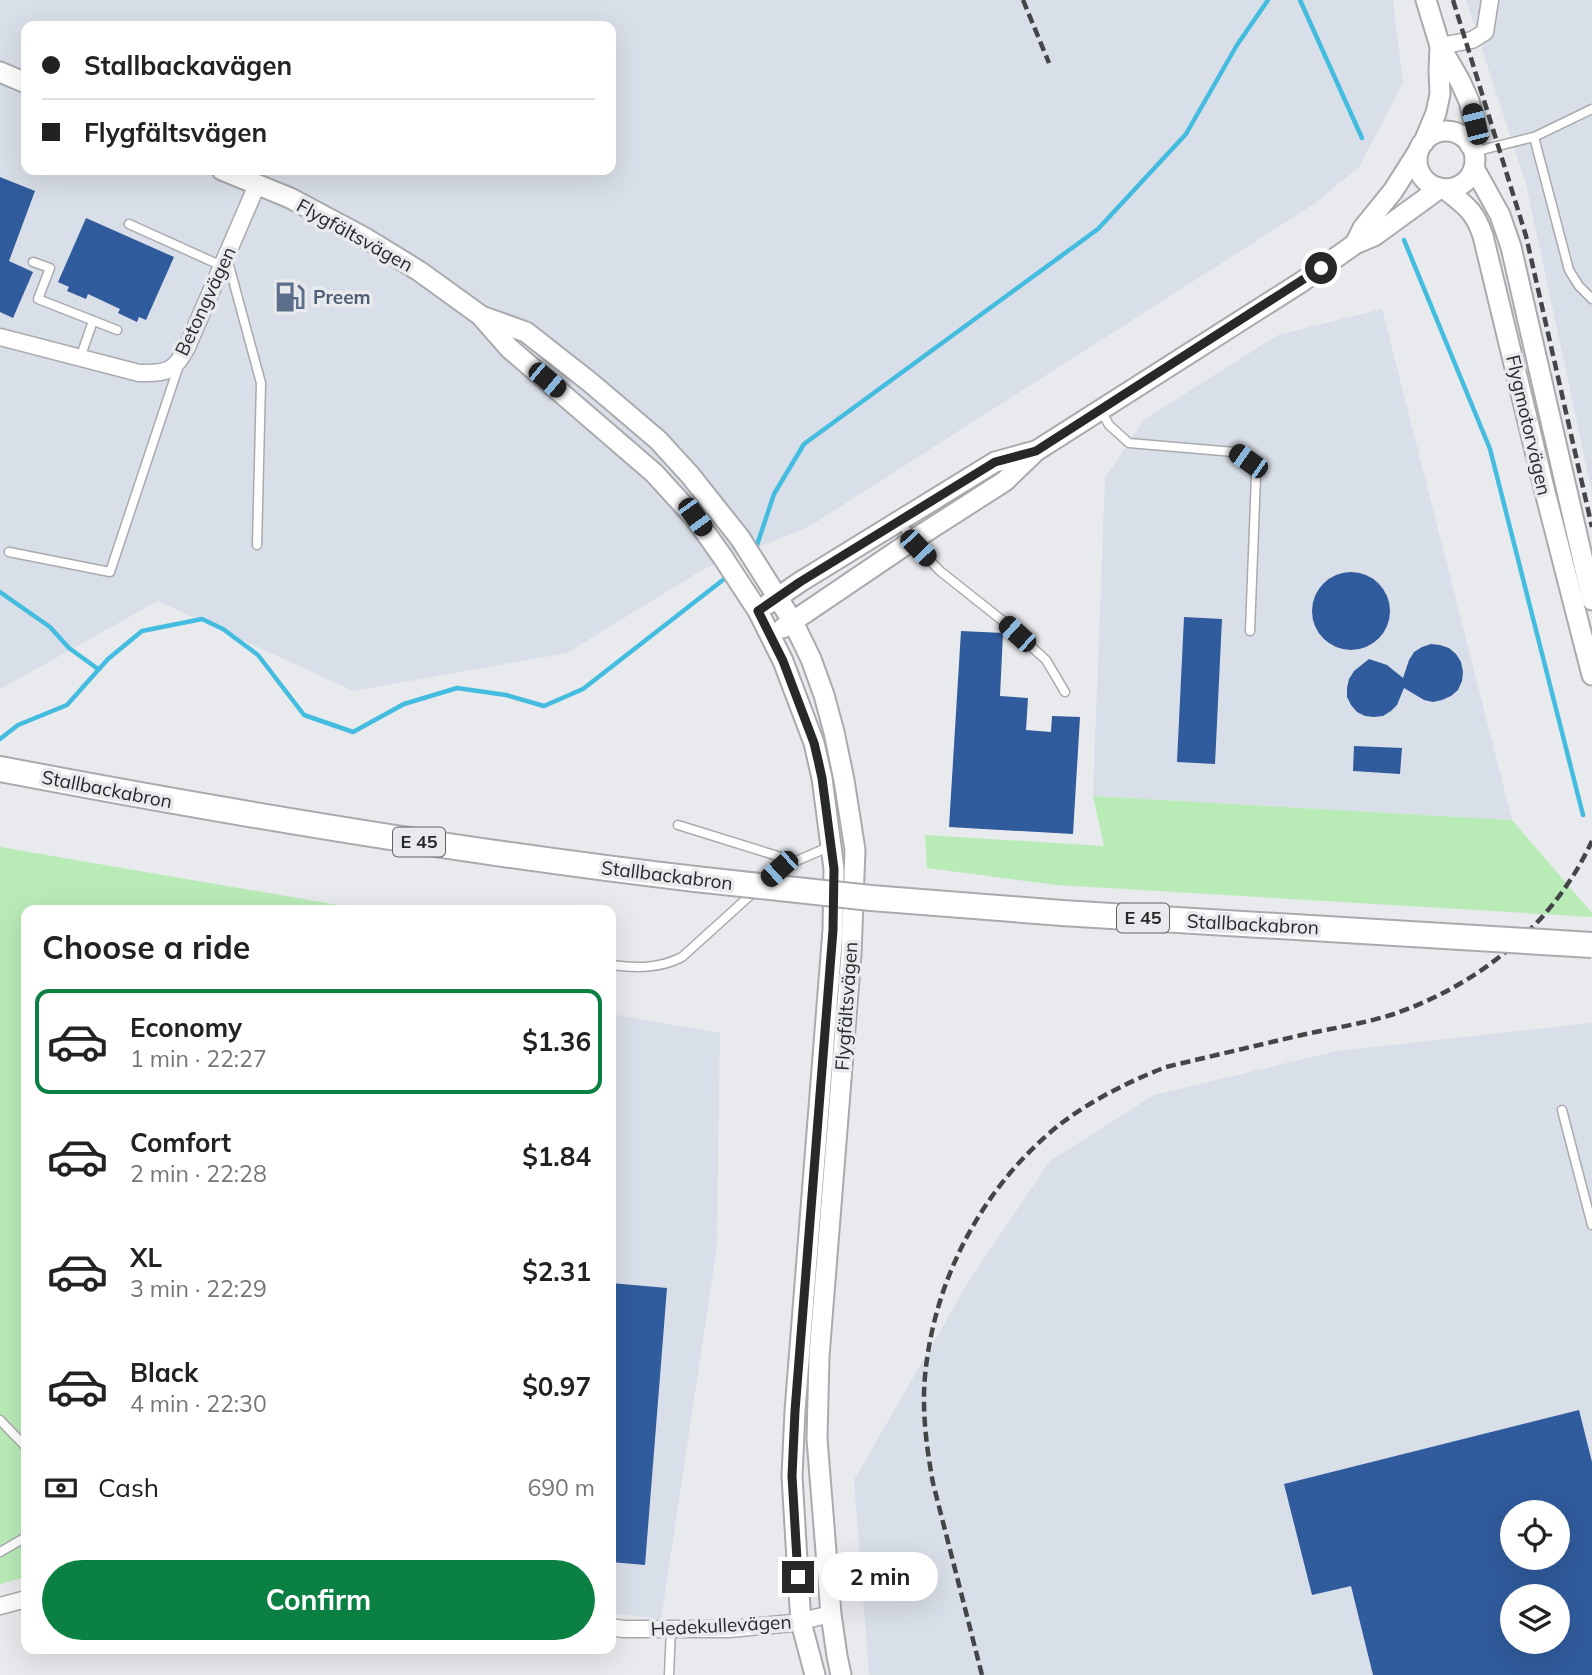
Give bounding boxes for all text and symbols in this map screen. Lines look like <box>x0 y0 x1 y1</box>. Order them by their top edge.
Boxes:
text: Stallbackavägen <box>84 49 292 82</box>
car <box>1460 101 1491 147</box>
text: Flygfältsvägen <box>84 116 267 149</box>
street label: Flygfältsvägen <box>293 193 417 277</box>
street label: Betongvägen <box>169 243 241 359</box>
route start <box>1305 252 1337 284</box>
fuel station icon: Preem <box>273 280 307 314</box>
place label: Preem <box>313 285 371 309</box>
street label: Flygmotorvägen <box>1501 352 1557 498</box>
car <box>525 358 570 402</box>
car <box>1225 440 1272 482</box>
car <box>675 494 716 540</box>
car <box>896 526 941 570</box>
car <box>995 612 1040 656</box>
street label: Stallbackabron <box>40 765 174 813</box>
road number: E 45 <box>393 828 445 856</box>
car <box>757 847 802 891</box>
street label: Stallbackabron <box>600 855 734 895</box>
road number: E 45 <box>1117 903 1169 932</box>
street label: Stallbackabron <box>1186 909 1320 939</box>
text: Choose a ride <box>42 927 250 967</box>
street label: Flygfältsvägen <box>830 941 862 1071</box>
icon: car <box>46 1010 109 1073</box>
text: Economy <box>130 1011 242 1044</box>
text: $1.36 <box>522 1025 591 1058</box>
text: 1 min · 22:27 <box>130 1044 267 1073</box>
icon: car <box>46 1125 109 1188</box>
text: Comfort <box>130 1126 231 1159</box>
text: $1.84 <box>522 1140 591 1173</box>
text: 2 min · 22:28 <box>130 1159 267 1188</box>
icon: car <box>46 1240 109 1303</box>
text: XL <box>130 1241 162 1274</box>
text: $2.31 <box>522 1255 591 1288</box>
text: 3 min · 22:29 <box>130 1274 267 1303</box>
icon: car <box>46 1355 109 1418</box>
text: Black <box>130 1356 198 1389</box>
text: $0.97 <box>522 1370 591 1403</box>
text: 4 min · 22:30 <box>130 1389 267 1418</box>
icon: cash <box>42 1469 80 1507</box>
text: Cash <box>98 1471 159 1504</box>
text: 690 m <box>527 1473 595 1502</box>
map controls <box>1500 1500 1570 1654</box>
button: locate <box>1500 1500 1570 1570</box>
callout: 2 min <box>822 1552 938 1602</box>
button: Confirm <box>42 1560 595 1640</box>
route end <box>782 1561 814 1593</box>
text: 2 min <box>850 1562 910 1591</box>
button: layers <box>1500 1584 1570 1654</box>
street label: Hedekullevägen <box>650 1609 792 1641</box>

